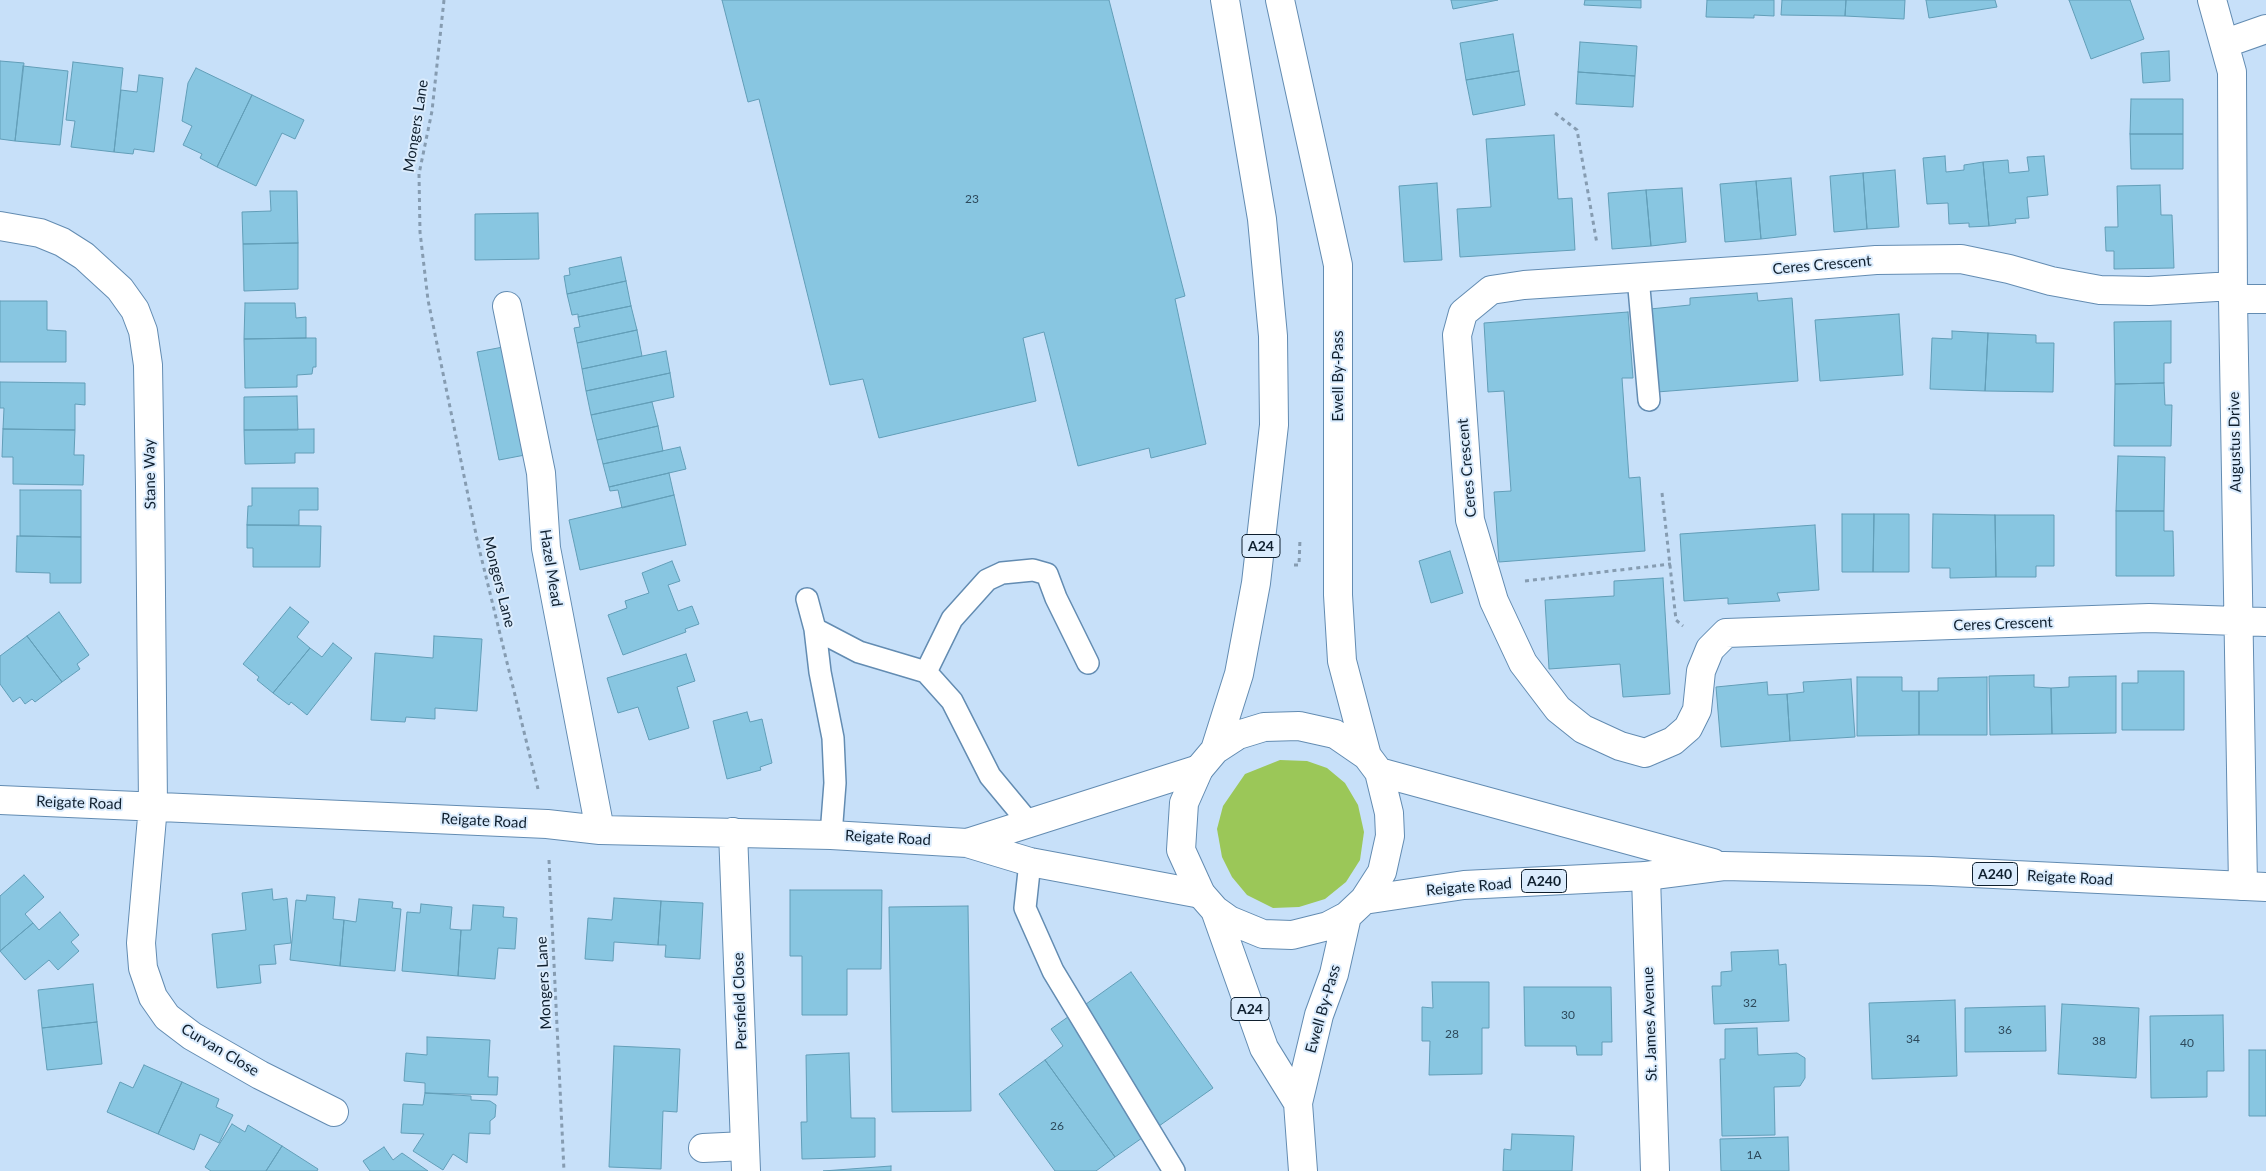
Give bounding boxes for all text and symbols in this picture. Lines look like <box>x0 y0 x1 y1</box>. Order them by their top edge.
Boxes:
street label: Mongers Lane <box>400 78 432 174</box>
house number: 23 <box>965 192 979 206</box>
street label: Ceres Crescent <box>1772 252 1872 278</box>
street label: Ewell By-Pass <box>1329 331 1347 421</box>
street label: Augustus Drive <box>2225 391 2245 493</box>
street label: Ceres Crescent <box>1454 418 1480 518</box>
street label: Stane Way <box>140 439 160 509</box>
street label: Hazel Mead <box>536 528 566 608</box>
road number: A24 <box>1242 534 1280 558</box>
street label: Mongers Lane <box>479 535 519 629</box>
street label: Ceres Crescent <box>1953 613 2053 635</box>
street label: Reigate Road <box>36 793 122 813</box>
street label: Reigate Road <box>441 810 527 832</box>
street label: Reigate Road <box>845 827 931 849</box>
road number: A240 <box>1972 862 2018 886</box>
street label: Reigate Road <box>2027 867 2113 889</box>
road number: A240 <box>1522 869 1566 892</box>
street label: Reigate Road <box>1425 874 1513 900</box>
street label: Mongers Lane <box>533 936 555 1030</box>
street label: Persfield Close <box>729 952 751 1050</box>
street label: Ewell By-Pass <box>1302 963 1344 1055</box>
street label: St. James Avenue <box>1639 967 1661 1081</box>
house number: 32 <box>1743 996 1757 1010</box>
road number: A24 <box>1231 998 1269 1021</box>
house number: 30 <box>1561 1008 1575 1022</box>
street label: Curvan Close <box>178 1020 262 1080</box>
house number: 36 <box>1998 1023 2012 1037</box>
house number: 28 <box>1445 1027 1459 1041</box>
house number: 34 <box>1906 1032 1920 1046</box>
house number: 38 <box>2092 1034 2106 1048</box>
house number: 40 <box>2180 1036 2194 1050</box>
house number: 26 <box>1050 1119 1064 1133</box>
house number: 1A <box>1746 1148 1762 1162</box>

